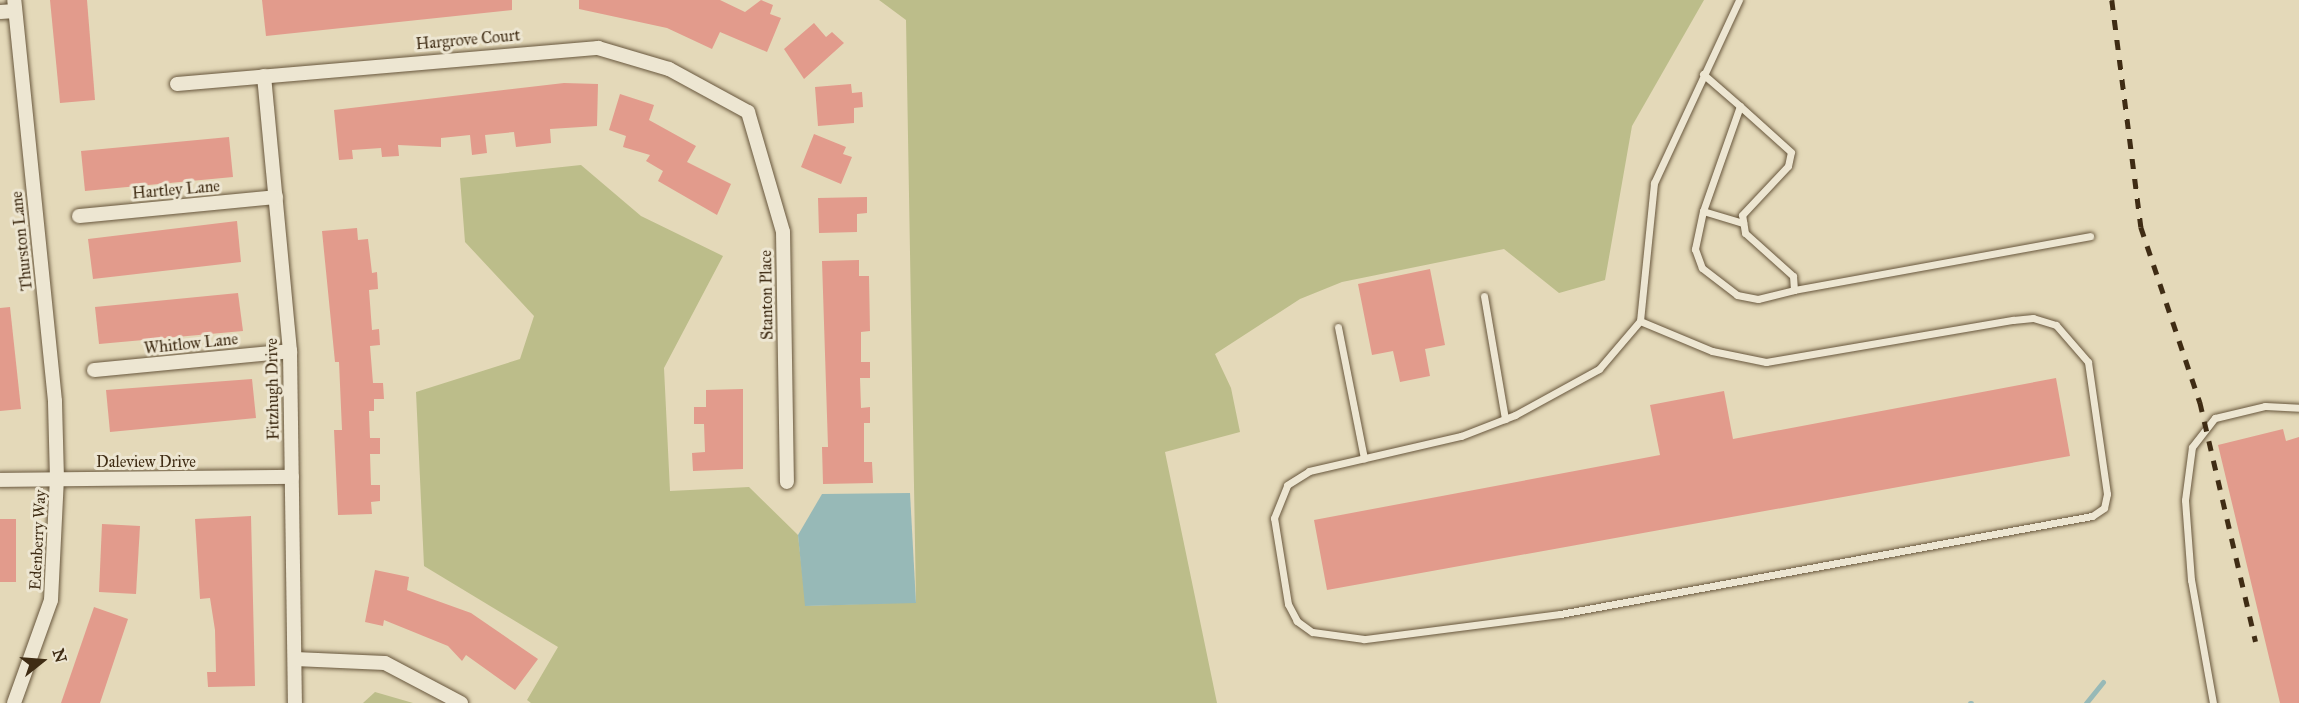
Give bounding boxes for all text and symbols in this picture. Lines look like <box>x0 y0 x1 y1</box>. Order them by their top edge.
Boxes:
street label: Hargrove Court <box>415 26 521 54</box>
street label: Hartley Lane <box>131 177 221 203</box>
street label: Thurston Lane <box>7 190 37 292</box>
street label: Stanton Place <box>757 250 777 340</box>
street label: Whitlow Lane <box>143 330 239 358</box>
street label: Fitzhugh Drive <box>263 338 283 440</box>
street label: Daleview Drive <box>96 452 196 472</box>
street label: Edenberry Way <box>26 489 50 591</box>
north arrow <box>12 631 72 691</box>
text: N <box>49 646 71 665</box>

